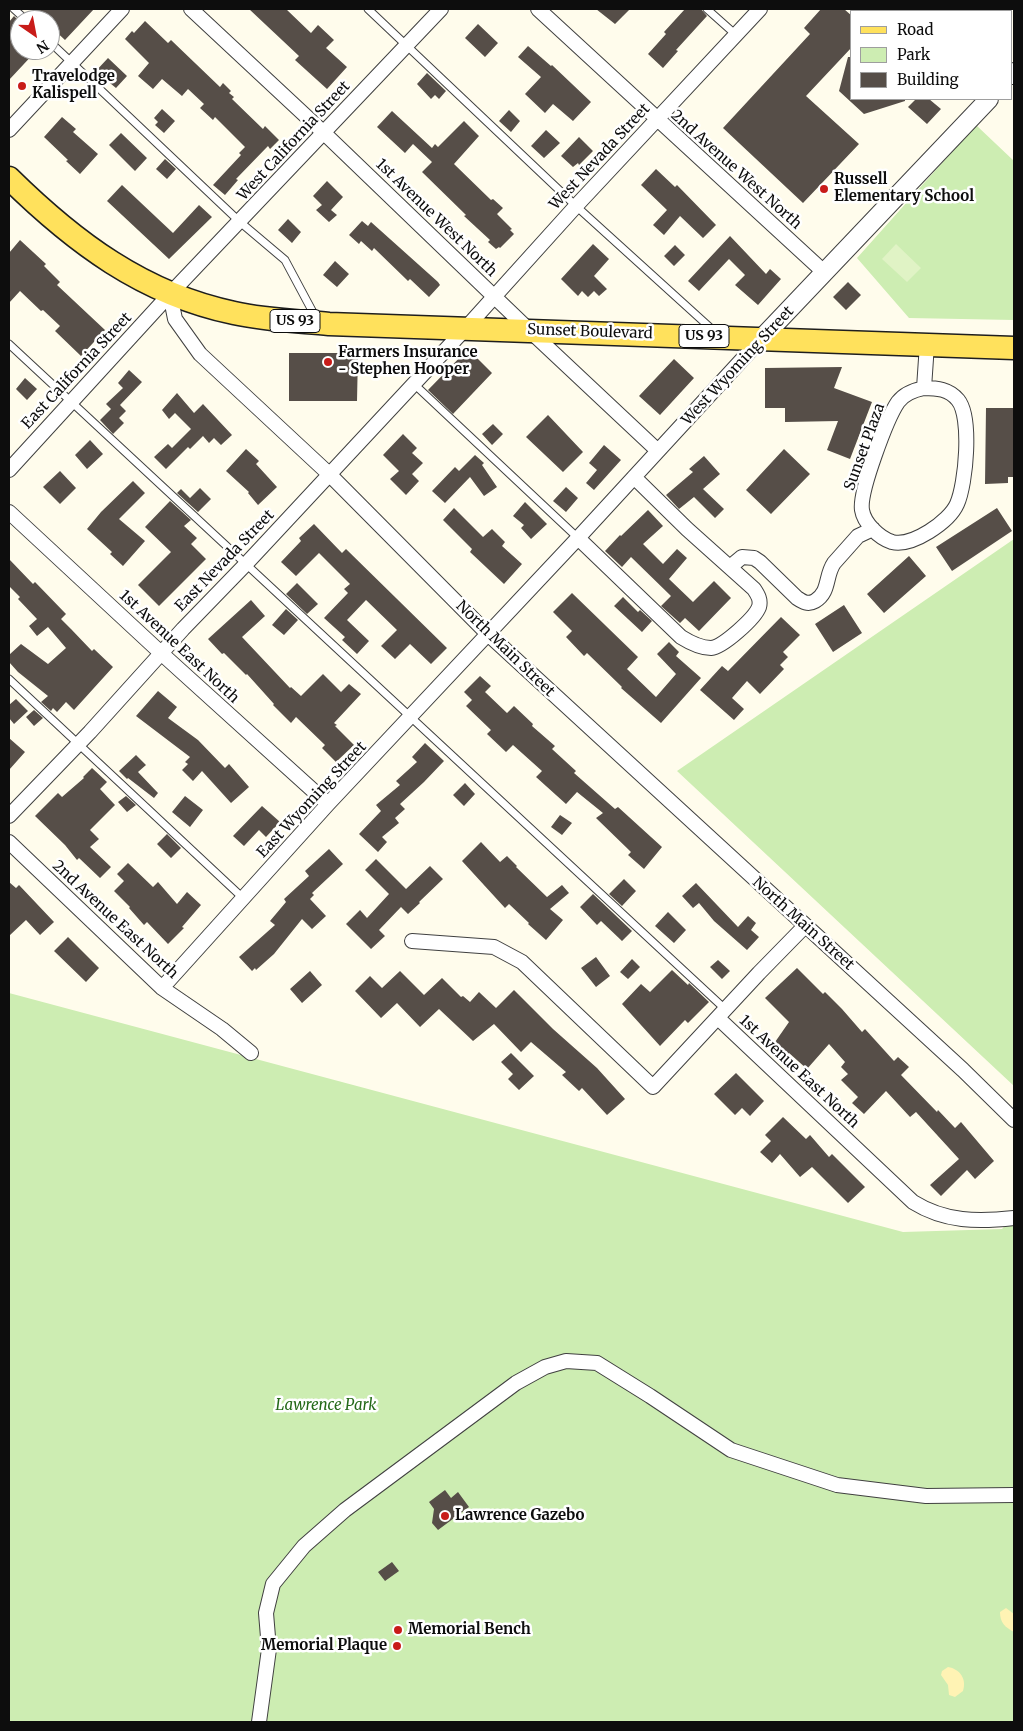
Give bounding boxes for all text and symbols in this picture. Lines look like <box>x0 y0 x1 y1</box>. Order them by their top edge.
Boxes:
north arrow <box>10 10 60 60</box>
legend <box>850 10 1013 100</box>
text: Road <box>897 20 933 39</box>
text: N <box>33 36 52 57</box>
text: Park <box>897 45 930 64</box>
place label: Travelodge Kalispell <box>32 68 115 103</box>
text: Building <box>897 70 959 89</box>
street label: West California Street <box>234 78 354 204</box>
marker: Travelodge Kalispell <box>16 80 28 92</box>
street label: West Nevada Street <box>546 100 654 214</box>
street label: 2nd Avenue West North <box>667 107 805 233</box>
street label: 1st Avenue West North <box>372 156 500 280</box>
place label: Russell Elementary School <box>834 171 974 206</box>
marker: Russell Elementary School <box>818 183 830 195</box>
street label: West Wyoming Street <box>678 303 798 429</box>
street label: East California Street <box>18 309 136 433</box>
road number: US 93 <box>270 310 320 332</box>
street label: Sunset Boulevard <box>527 321 653 343</box>
road number: US 93 <box>679 324 729 348</box>
place label: Farmers Insurance - Stephen Hooper <box>338 344 478 379</box>
marker: Farmers Insurance - Stephen Hooper <box>322 356 334 368</box>
street label: Sunset Plaza <box>841 401 889 493</box>
street label: East Nevada Street <box>172 506 278 616</box>
street label: 1st Avenue East North <box>115 587 243 707</box>
street label: North Main Street <box>452 597 558 701</box>
street label: East Wyoming Street <box>254 738 370 862</box>
street label: 2nd Avenue East North <box>48 857 182 983</box>
street label: North Main Street <box>749 874 857 974</box>
street label: 1st Avenue East North <box>735 1012 863 1132</box>
park label: Lawrence Park <box>275 1397 377 1415</box>
place label: Lawrence Gazebo <box>455 1507 585 1525</box>
marker: Lawrence Gazebo <box>439 1510 451 1522</box>
place label: Memorial Bench <box>408 1621 531 1639</box>
marker: Memorial Bench <box>392 1624 404 1636</box>
place label: Memorial Plaque <box>261 1637 387 1655</box>
marker: Memorial Plaque <box>391 1640 403 1652</box>

